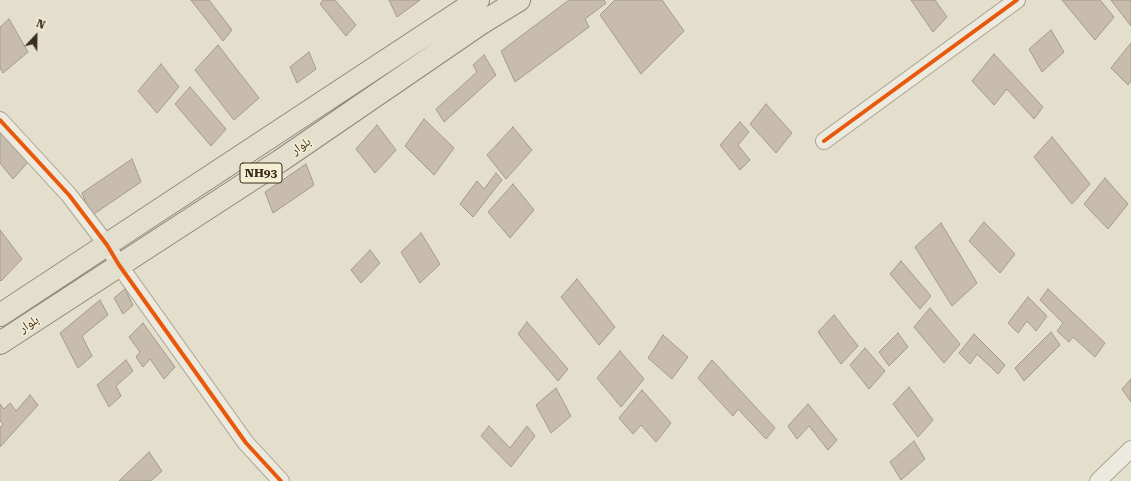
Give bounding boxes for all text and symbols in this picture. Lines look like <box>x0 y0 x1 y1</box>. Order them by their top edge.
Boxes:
north arrow <box>16 16 56 56</box>
text: N <box>34 17 47 32</box>
street label: بلوار <box>288 134 314 158</box>
road number: NH93 <box>240 163 282 183</box>
street label: بلوار <box>16 312 42 336</box>

